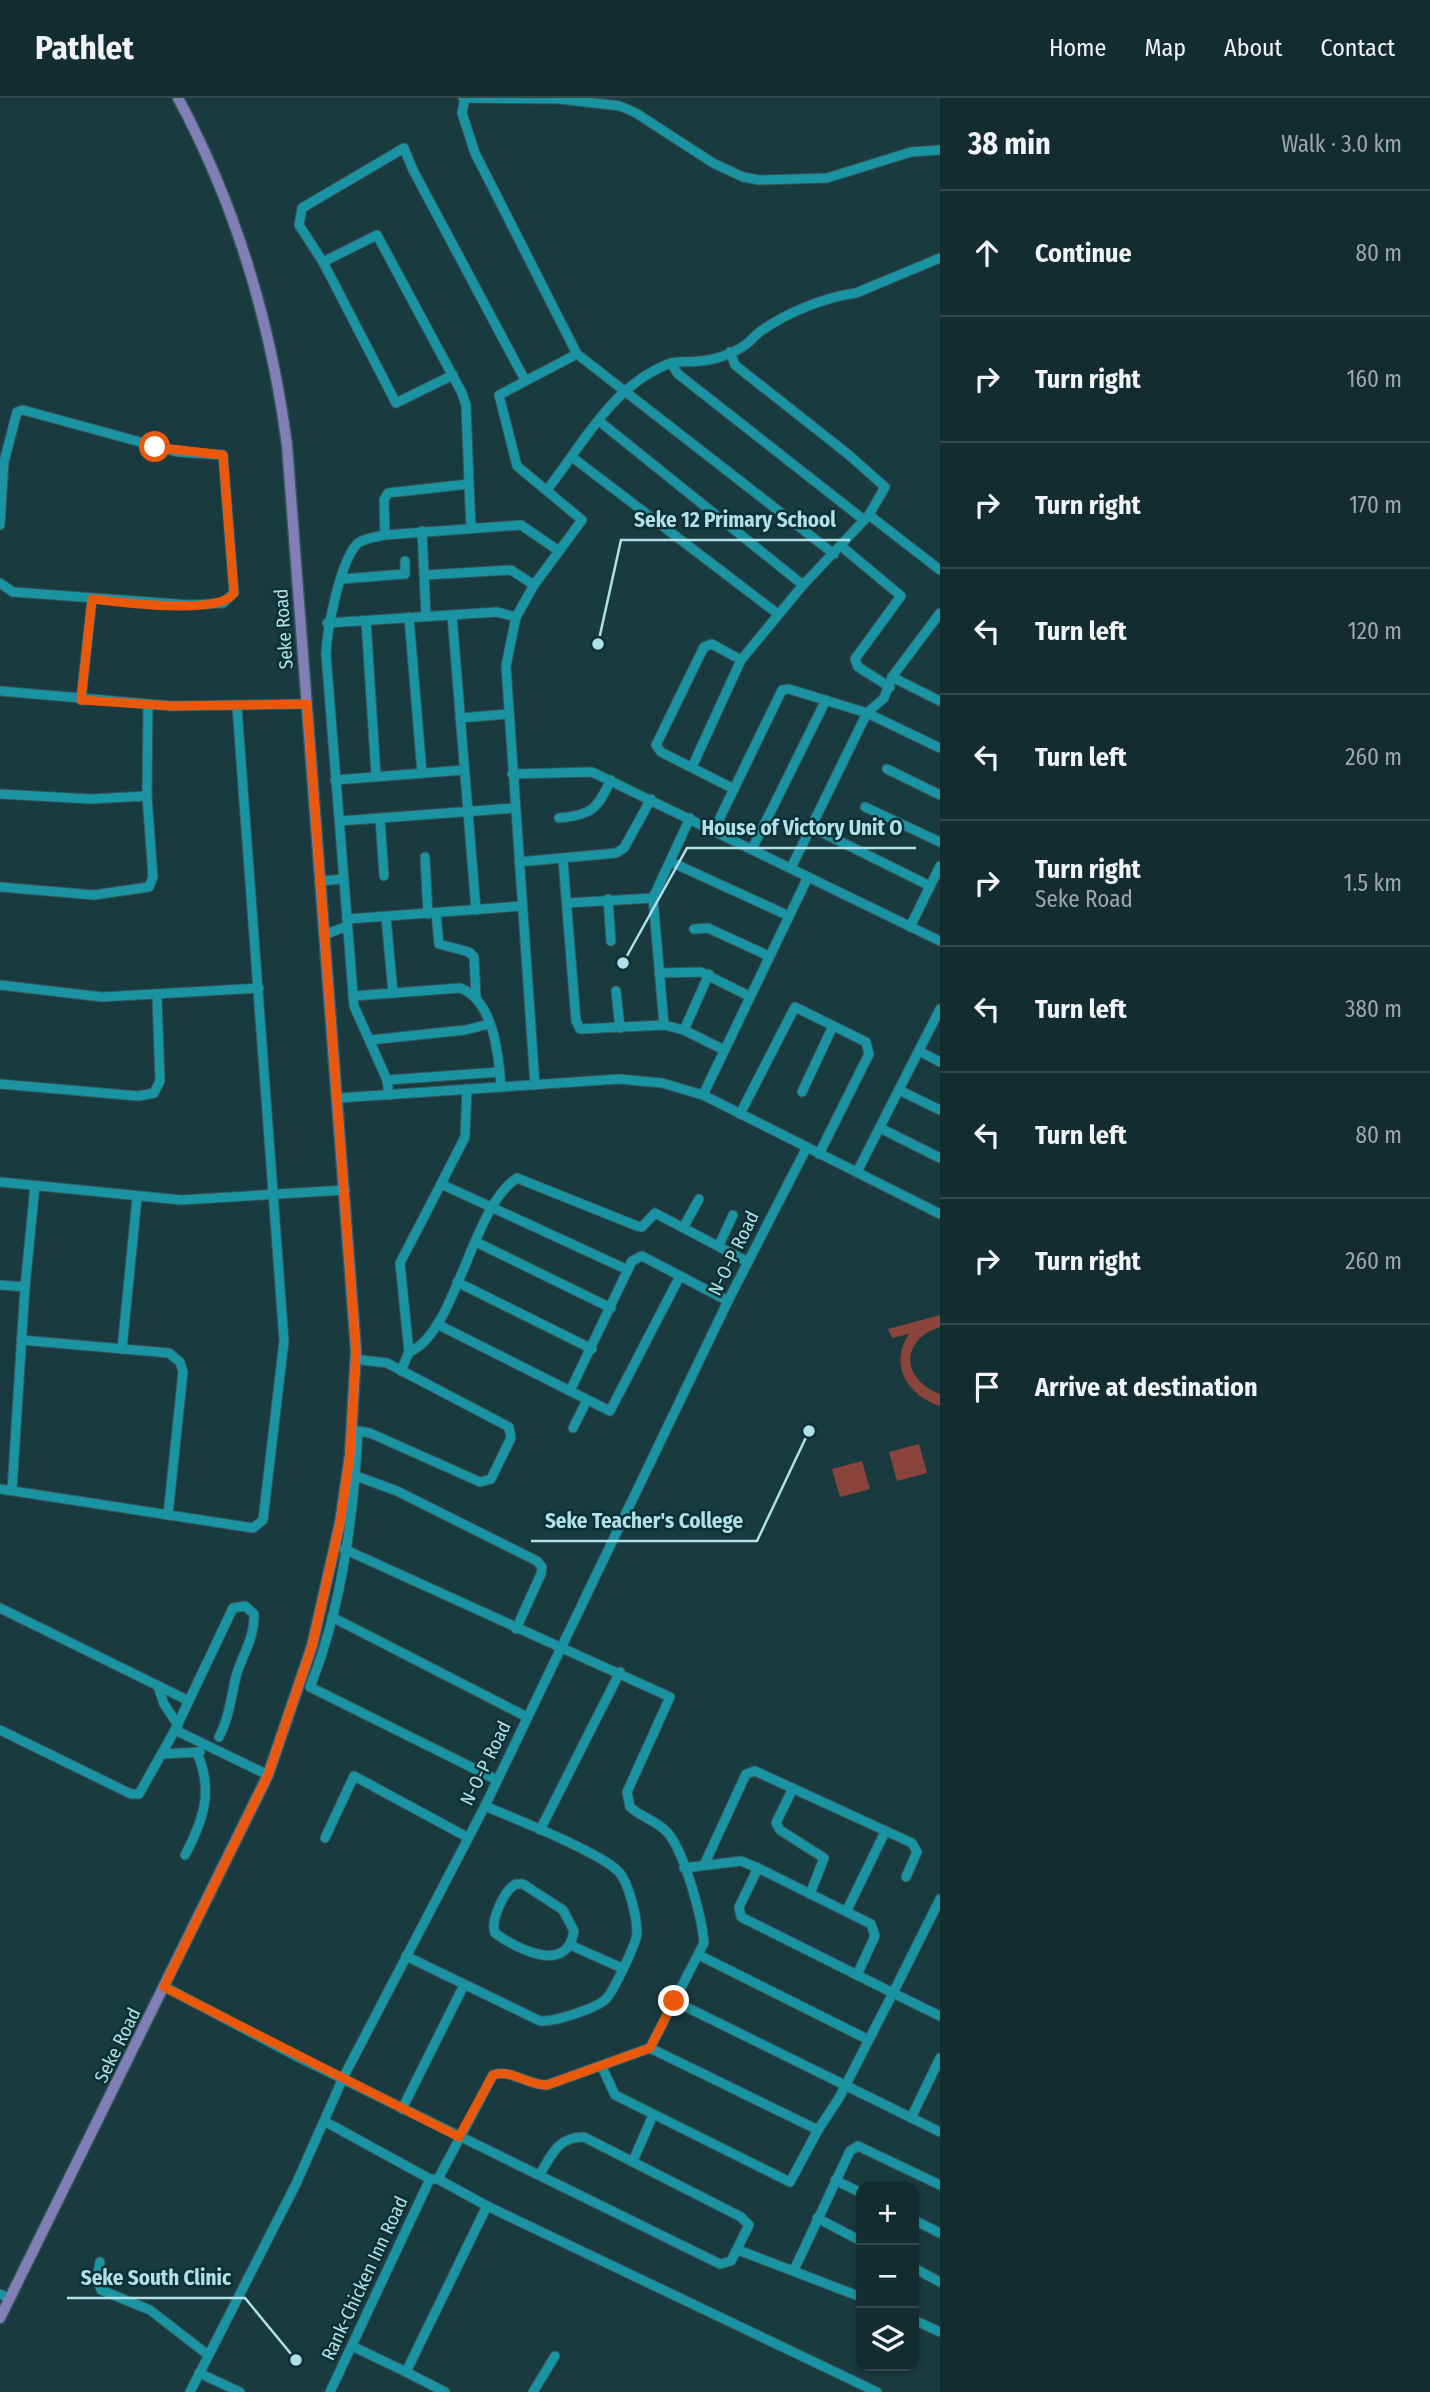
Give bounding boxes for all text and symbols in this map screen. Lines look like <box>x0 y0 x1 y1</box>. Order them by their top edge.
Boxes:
text: Pathlet <box>35 28 134 68</box>
text: Home <box>1049 34 1106 62</box>
text: Map <box>1144 34 1186 62</box>
text: About <box>1224 34 1282 62</box>
text: Contact <box>1320 34 1395 62</box>
text: 38 min <box>968 126 1051 162</box>
text: Walk · 3.0 km <box>1281 130 1402 158</box>
icon: ahead <box>968 234 1006 272</box>
text: Continue <box>1035 238 1132 269</box>
text: 80 m <box>1355 239 1402 267</box>
icon: right <box>968 360 1006 398</box>
text: Turn right <box>1035 364 1141 395</box>
text: 160 m <box>1347 365 1402 393</box>
route start <box>139 431 170 462</box>
icon: right <box>968 486 1006 524</box>
text: Turn right <box>1035 490 1141 521</box>
text: 170 m <box>1349 491 1402 519</box>
callout: Seke 12 Primary School <box>621 498 850 540</box>
text: Seke 12 Primary School <box>634 507 836 533</box>
street label: Seke Road <box>269 588 298 670</box>
icon: left <box>968 612 1006 650</box>
text: Turn left <box>1035 616 1127 647</box>
text: 120 m <box>1348 617 1402 645</box>
icon: left <box>968 738 1006 776</box>
text: Turn left <box>1035 742 1127 773</box>
text: 260 m <box>1345 743 1402 771</box>
callout: House of Victory Unit O <box>687 806 916 848</box>
text: House of Victory Unit O <box>701 815 903 841</box>
text: Turn right <box>1035 854 1141 885</box>
icon: right <box>968 864 1006 902</box>
text: 1.5 km <box>1344 869 1402 897</box>
text: Seke Road <box>1035 885 1133 913</box>
icon: left <box>968 990 1006 1028</box>
text: Turn left <box>1035 994 1127 1025</box>
text: 380 m <box>1345 995 1402 1023</box>
icon: left <box>968 1116 1006 1154</box>
text: Turn left <box>1035 1120 1127 1151</box>
text: 80 m <box>1355 1121 1402 1149</box>
street label: N-O-P Road <box>703 1207 764 1299</box>
icon: right <box>968 1242 1006 1280</box>
text: Turn right <box>1035 1246 1141 1277</box>
text: 260 m <box>1345 1247 1402 1275</box>
icon: arrive <box>968 1368 1006 1406</box>
text: Arrive at destination <box>1035 1372 1258 1403</box>
callout: Seke Teacher's College <box>531 1499 757 1541</box>
text: Seke Teacher's College <box>545 1508 743 1534</box>
street label: N-O-P Road <box>455 1717 516 1809</box>
route end <box>658 1985 689 2016</box>
street label: Seke Road <box>89 2004 145 2087</box>
map controls <box>856 2182 919 2371</box>
button: + <box>856 2182 919 2245</box>
street label: Rank-Chicken Inn Road <box>316 2192 413 2364</box>
button: − <box>856 2245 919 2308</box>
callout: Seke South Clinic <box>67 2256 245 2298</box>
text: Seke South Clinic <box>81 2265 232 2291</box>
button: layers <box>856 2308 919 2371</box>

